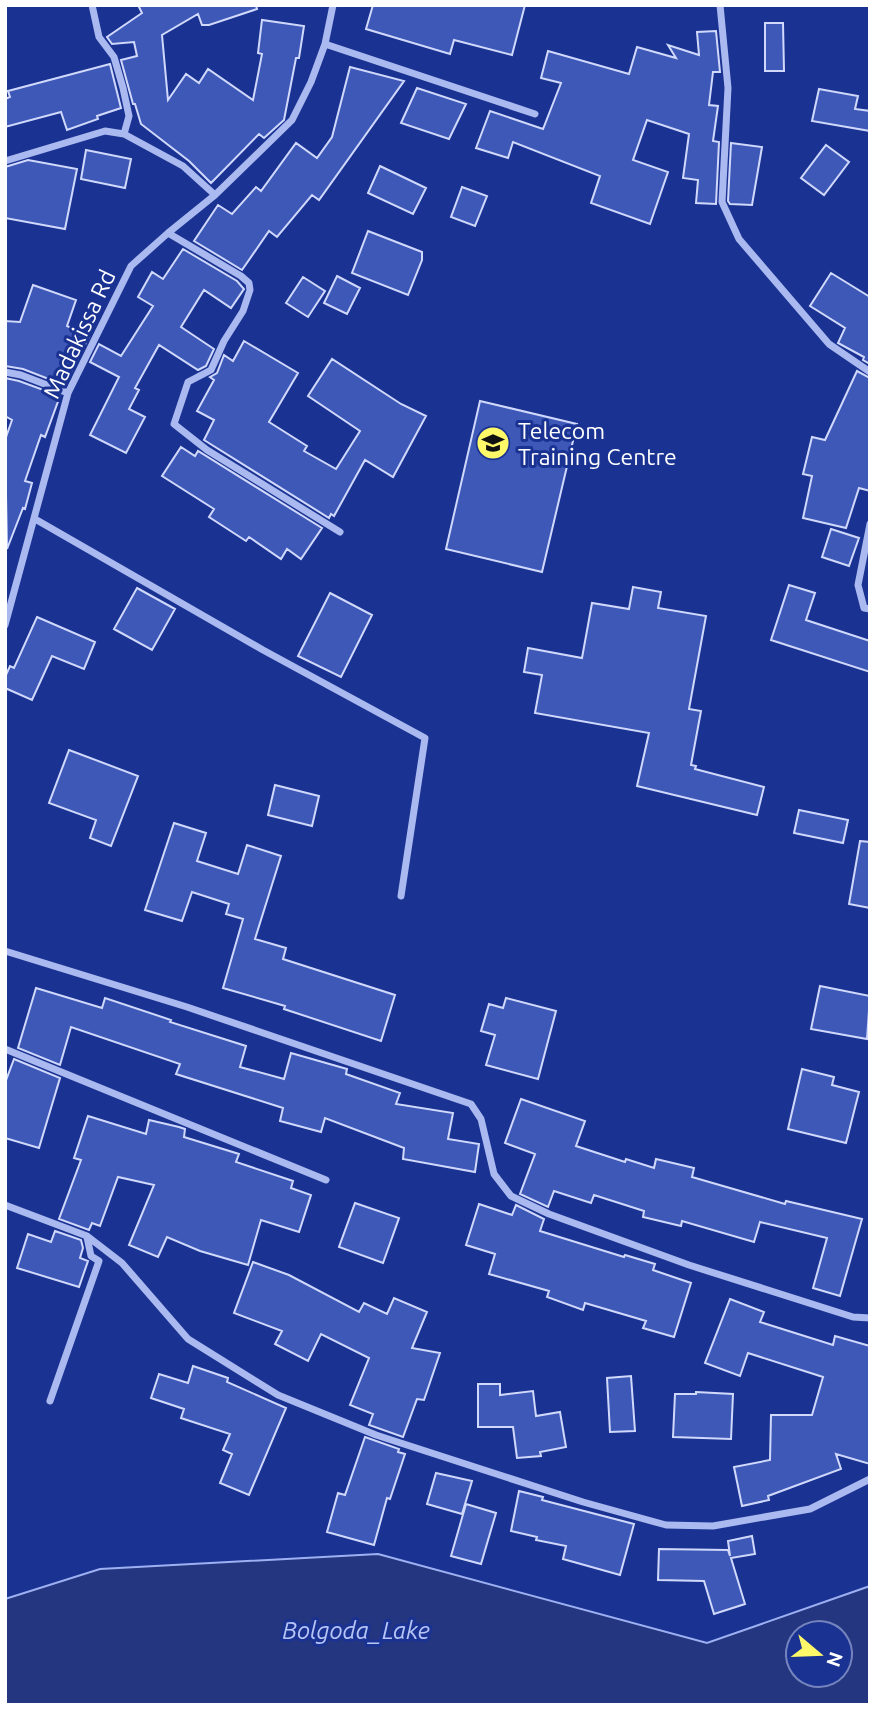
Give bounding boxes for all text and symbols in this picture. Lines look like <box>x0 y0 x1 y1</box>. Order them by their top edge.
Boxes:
street label: Madakissa Rd <box>38 266 120 402</box>
place label: Telecom Training Centre <box>518 418 677 469</box>
school or university icon: Telecom Training Centre <box>474 424 512 462</box>
water label: Bolgoda_Lake <box>282 1617 430 1644</box>
north arrow <box>784 1619 854 1689</box>
text: N <box>822 1649 848 1670</box>

